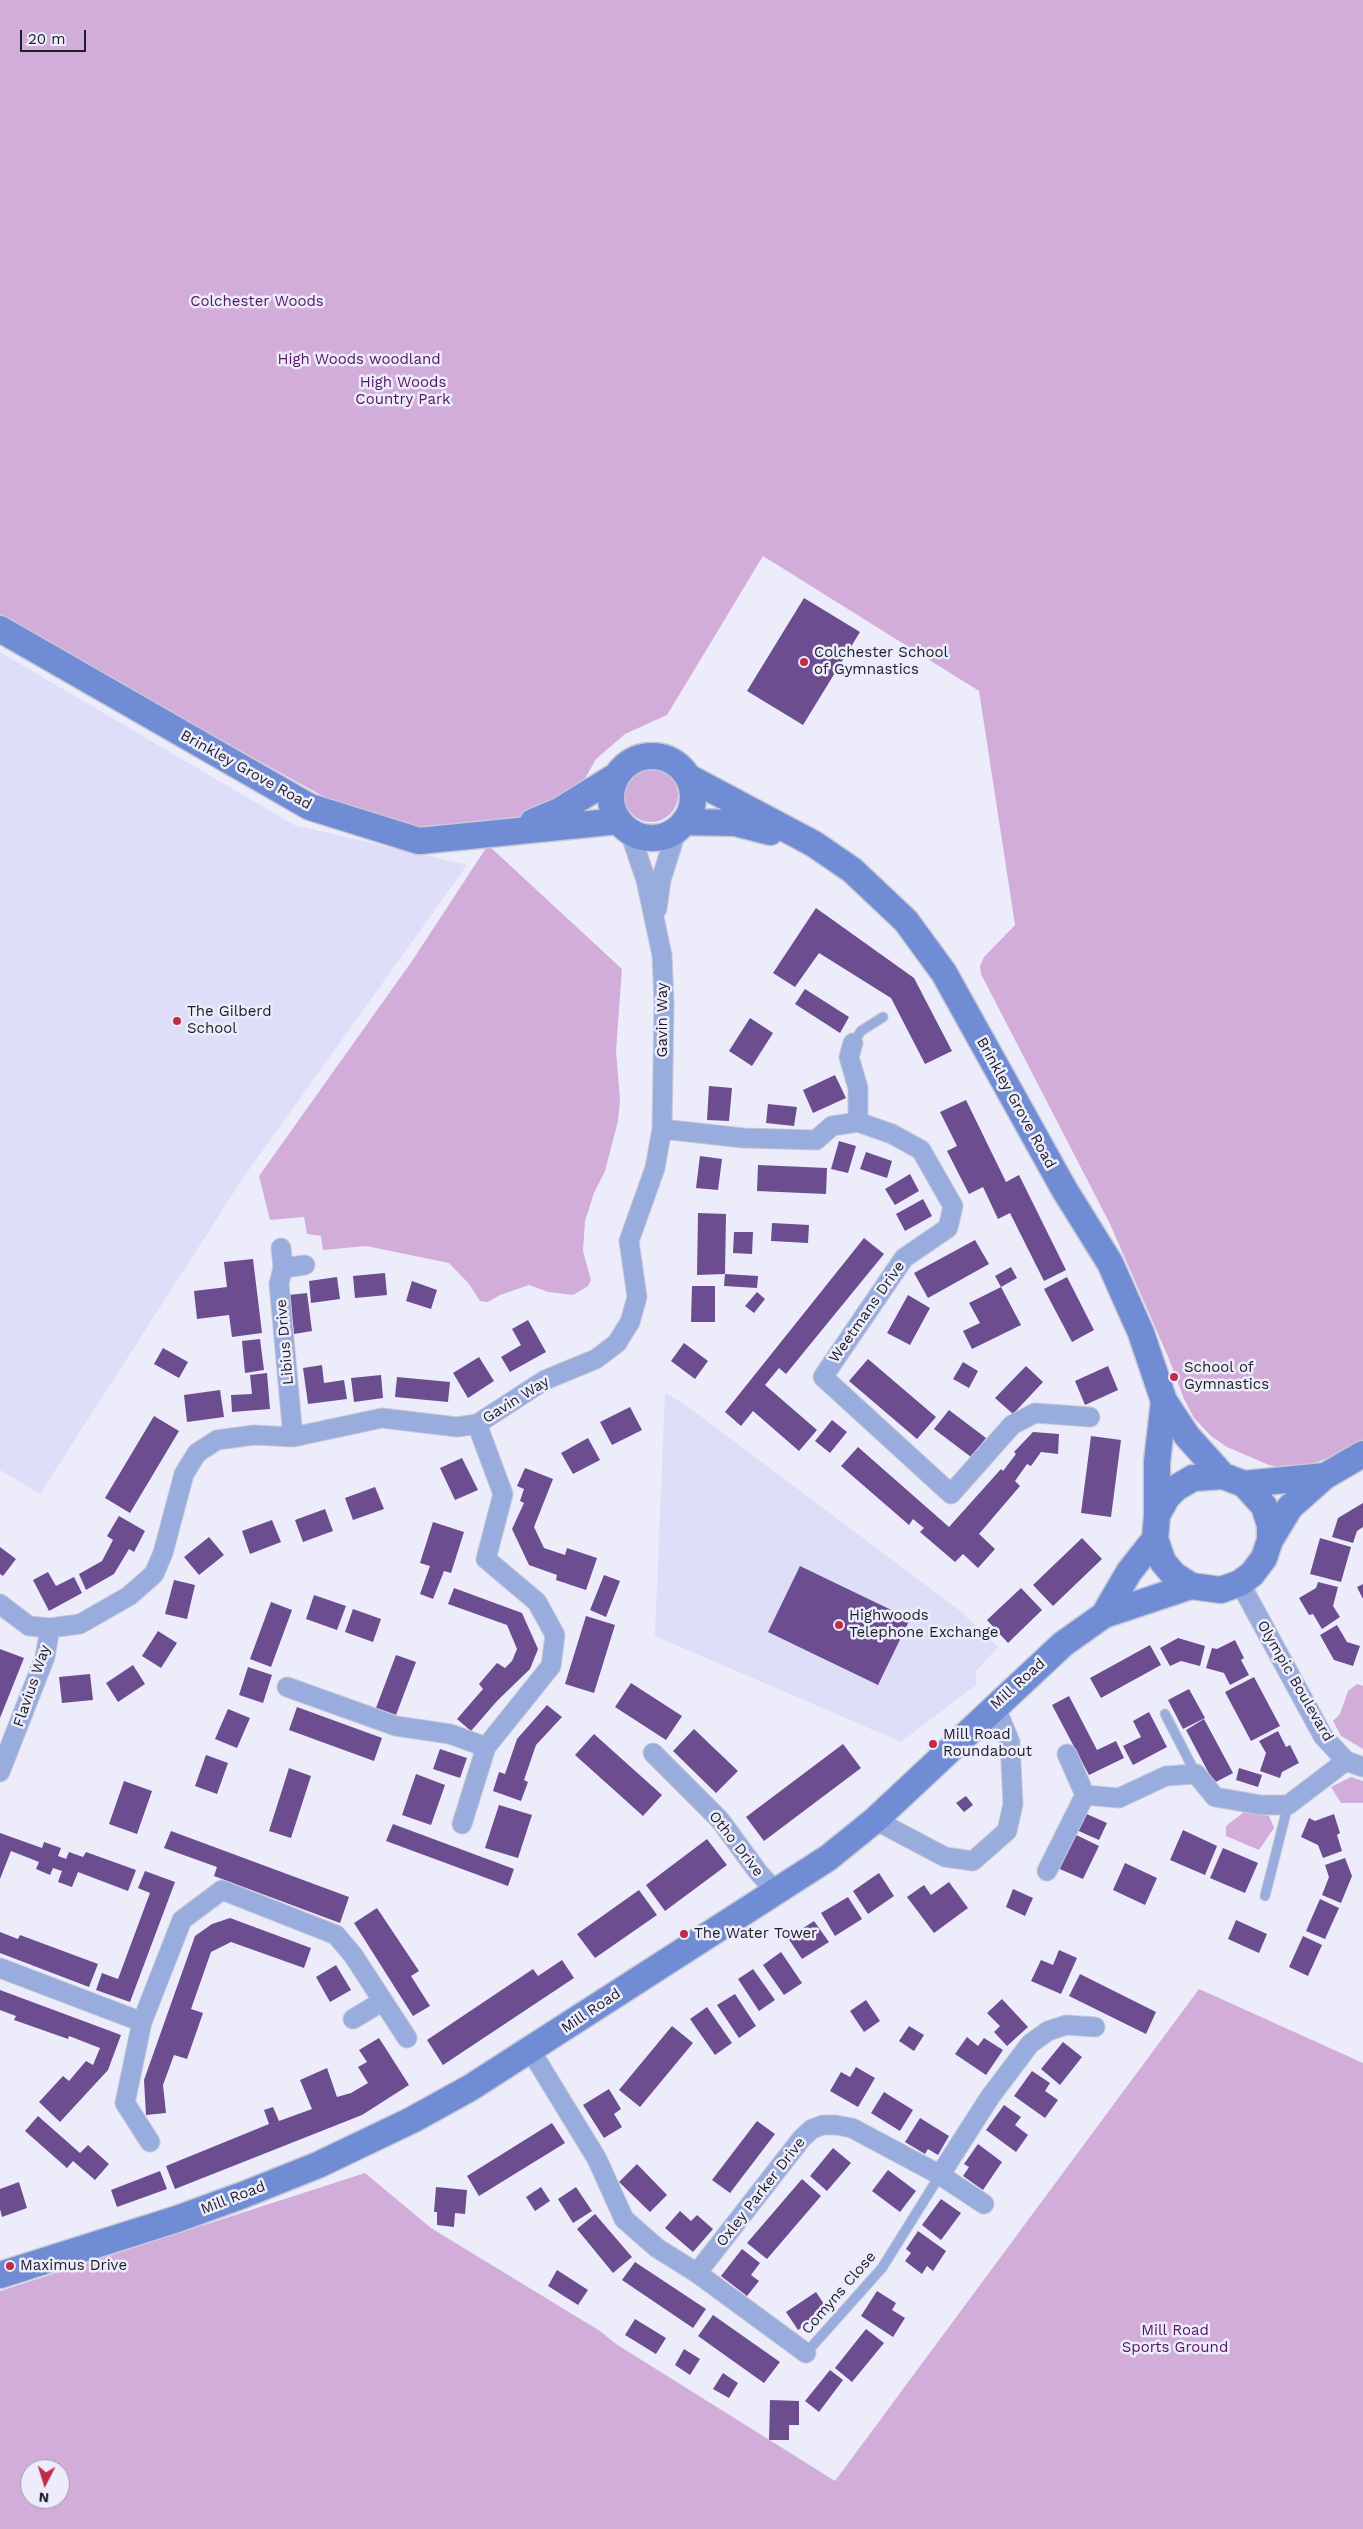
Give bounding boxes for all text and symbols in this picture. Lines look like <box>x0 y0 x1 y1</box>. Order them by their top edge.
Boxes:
scale bar <box>22 20 89 52</box>
text: 20 m <box>28 30 66 48</box>
park label: Colchester Woods <box>190 293 324 311</box>
park label: High Woods woodland <box>277 351 441 369</box>
park label: High Woods Country Park <box>355 374 451 409</box>
place label: Colchester School of Gymnastics <box>814 644 948 679</box>
marker: Colchester School of Gymnastics <box>798 656 810 668</box>
street label: Brinkley Grove Road <box>177 726 315 814</box>
street label: Gavin Way <box>654 983 672 1057</box>
place label: The Gilberd School <box>187 1003 272 1038</box>
marker: The Gilberd School <box>171 1015 183 1027</box>
street label: Brinkley Grove Road <box>972 1034 1060 1172</box>
street label: Weetmans Drive <box>825 1258 909 1366</box>
street label: Libius Drive <box>272 1298 298 1386</box>
place label: School of Gymnastics <box>1184 1359 1269 1394</box>
marker: School of Gymnastics <box>1168 1371 1180 1383</box>
street label: Gavin Way <box>479 1373 553 1427</box>
place label: Highwoods Telephone Exchange <box>849 1607 998 1642</box>
street label: Olympic Boulevard <box>1253 1617 1337 1745</box>
marker: Highwoods Telephone Exchange <box>833 1619 845 1631</box>
street label: Flavius Way <box>10 1643 54 1729</box>
street label: Mill Road <box>987 1655 1049 1713</box>
place label: Mill Road Roundabout <box>943 1726 1032 1761</box>
marker: Mill Road Roundabout <box>927 1738 939 1750</box>
street label: Otho Drive <box>705 1808 767 1880</box>
place label: The Water Tower <box>694 1925 817 1943</box>
marker: The Water Tower <box>678 1928 690 1940</box>
street label: Mill Road <box>558 1985 624 2037</box>
street label: Oxley Parker Drive <box>713 2134 809 2250</box>
street label: Mill Road <box>198 2177 268 2219</box>
street label: Comyns Close <box>798 2248 880 2338</box>
place label: Maximus Drive <box>20 2257 127 2275</box>
marker: Maximus Drive <box>4 2260 16 2272</box>
park label: Mill Road Sports Ground <box>1122 2322 1228 2357</box>
north arrow <box>20 2459 70 2509</box>
text: N <box>38 2490 50 2506</box>

